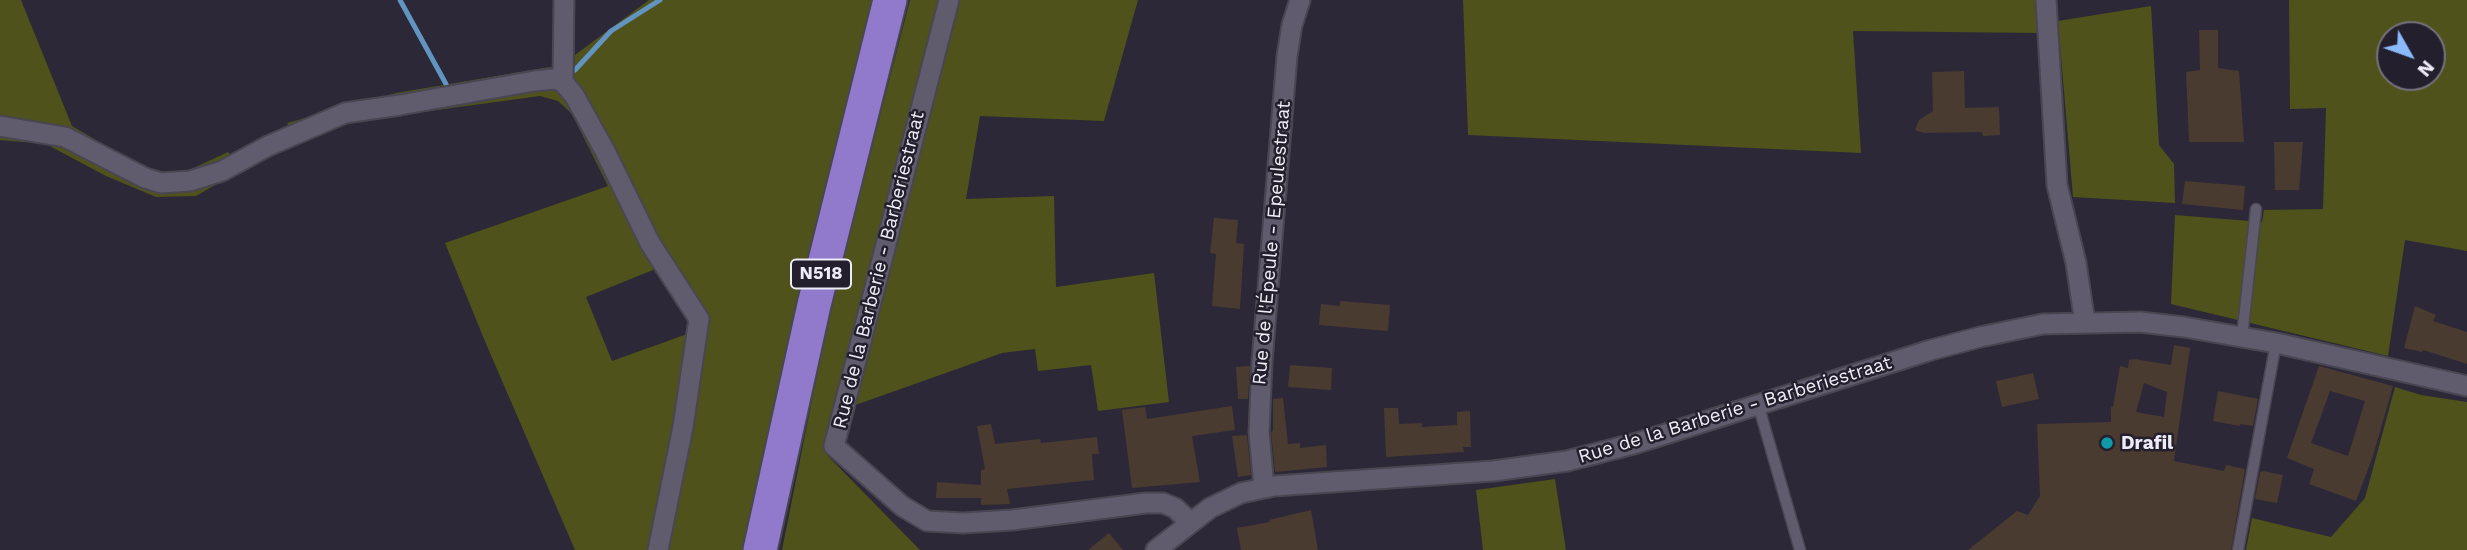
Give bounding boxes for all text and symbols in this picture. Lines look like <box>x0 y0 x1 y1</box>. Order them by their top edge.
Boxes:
north arrow <box>2376 21 2446 91</box>
text: N <box>2413 56 2439 81</box>
street label: Rue de l'Épeule - Epeulestraat <box>1248 100 1296 386</box>
street label: Rue de la Barberie - Barberiestraat <box>828 109 930 431</box>
road number: N518 <box>791 260 851 288</box>
street label: Rue de la Barberie - Barberiestraat <box>1576 351 1894 469</box>
place label: Drafil <box>2121 432 2173 454</box>
marker: Drafil <box>2099 435 2115 451</box>

